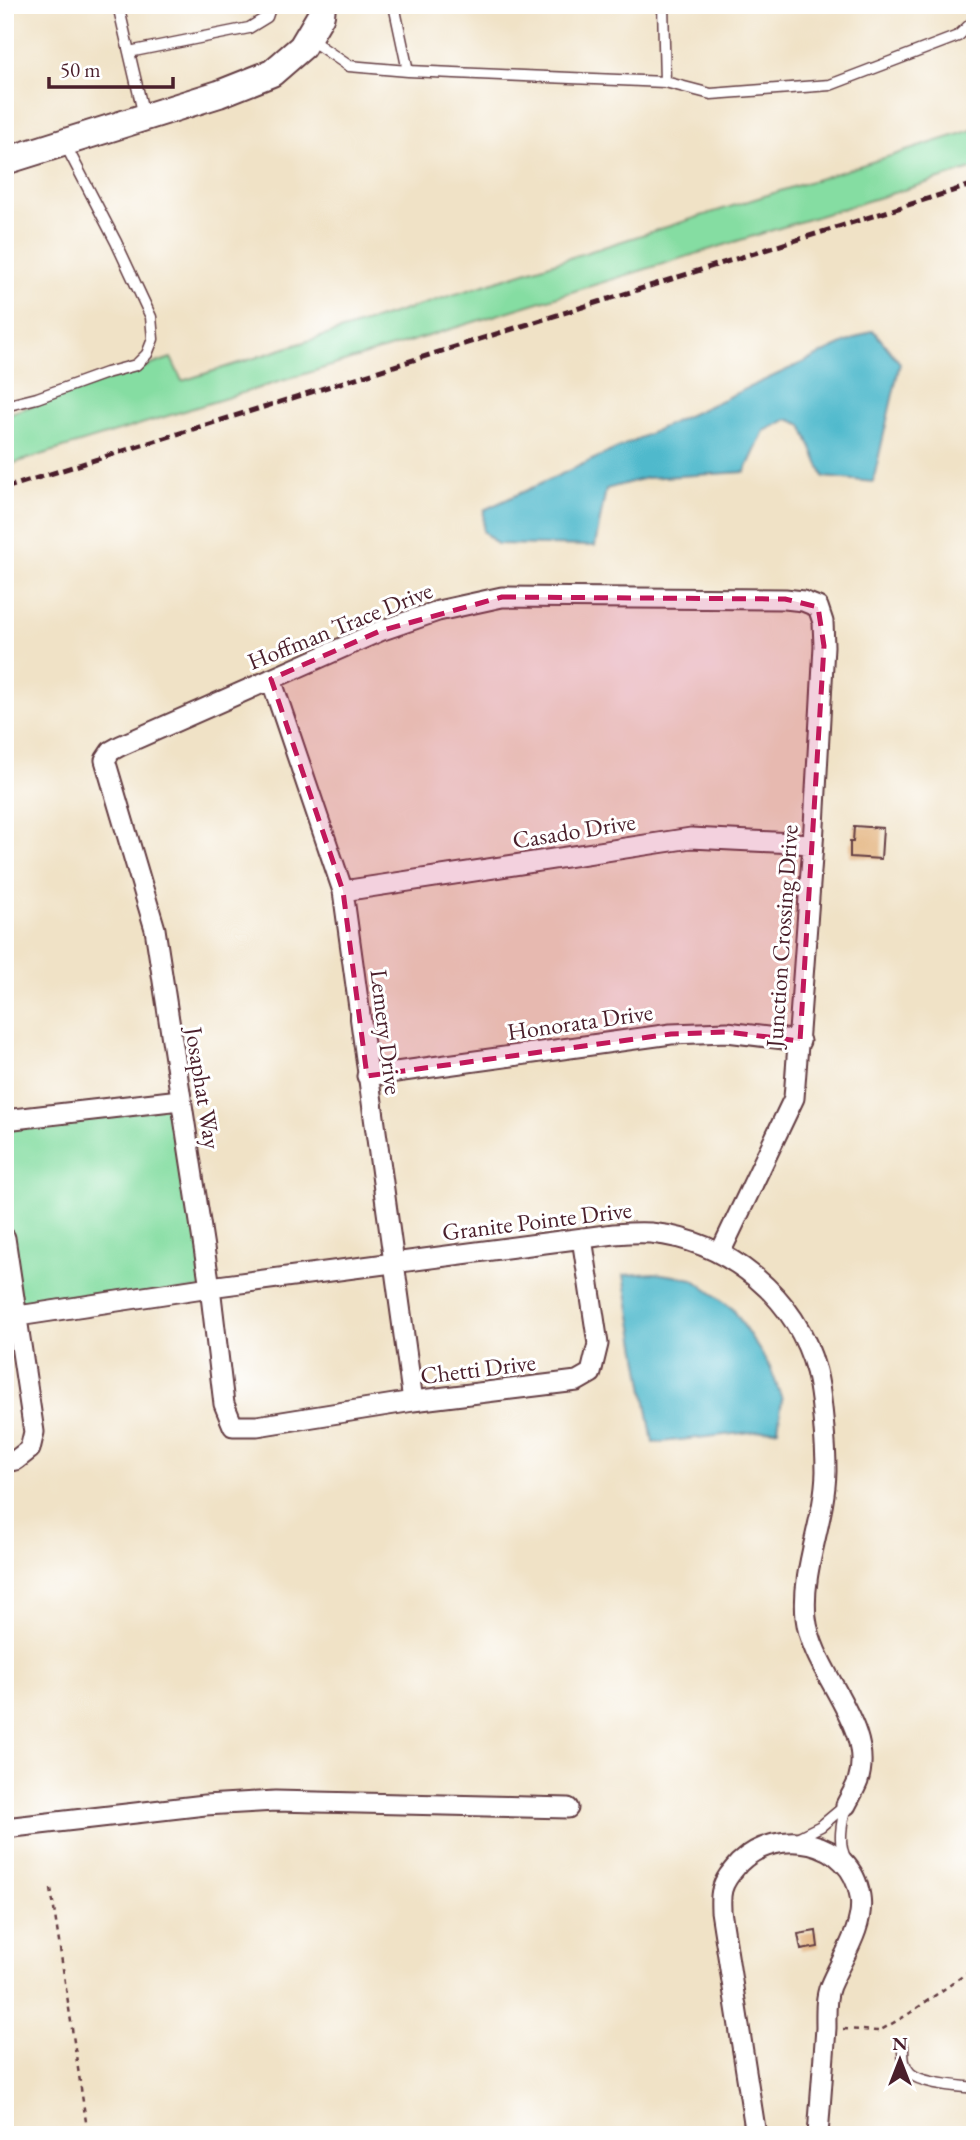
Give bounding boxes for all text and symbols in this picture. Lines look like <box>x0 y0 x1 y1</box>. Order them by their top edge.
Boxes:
scale bar <box>49 46 173 90</box>
text: 50 m <box>60 56 101 83</box>
street label: Hoffman Trace Drive <box>243 574 437 677</box>
street label: Casado Drive <box>510 805 638 856</box>
street label: Junction Crossing Drive <box>758 823 805 1051</box>
street label: Lemery Drive <box>363 968 410 1096</box>
street label: Honorata Drive <box>505 996 655 1047</box>
street label: Josaphat Way <box>178 1023 229 1152</box>
street label: Granite Pointe Drive <box>440 1193 634 1248</box>
street label: Chetti Drive <box>419 1346 537 1391</box>
north arrow <box>864 2024 934 2094</box>
text: N <box>892 2031 908 2056</box>

